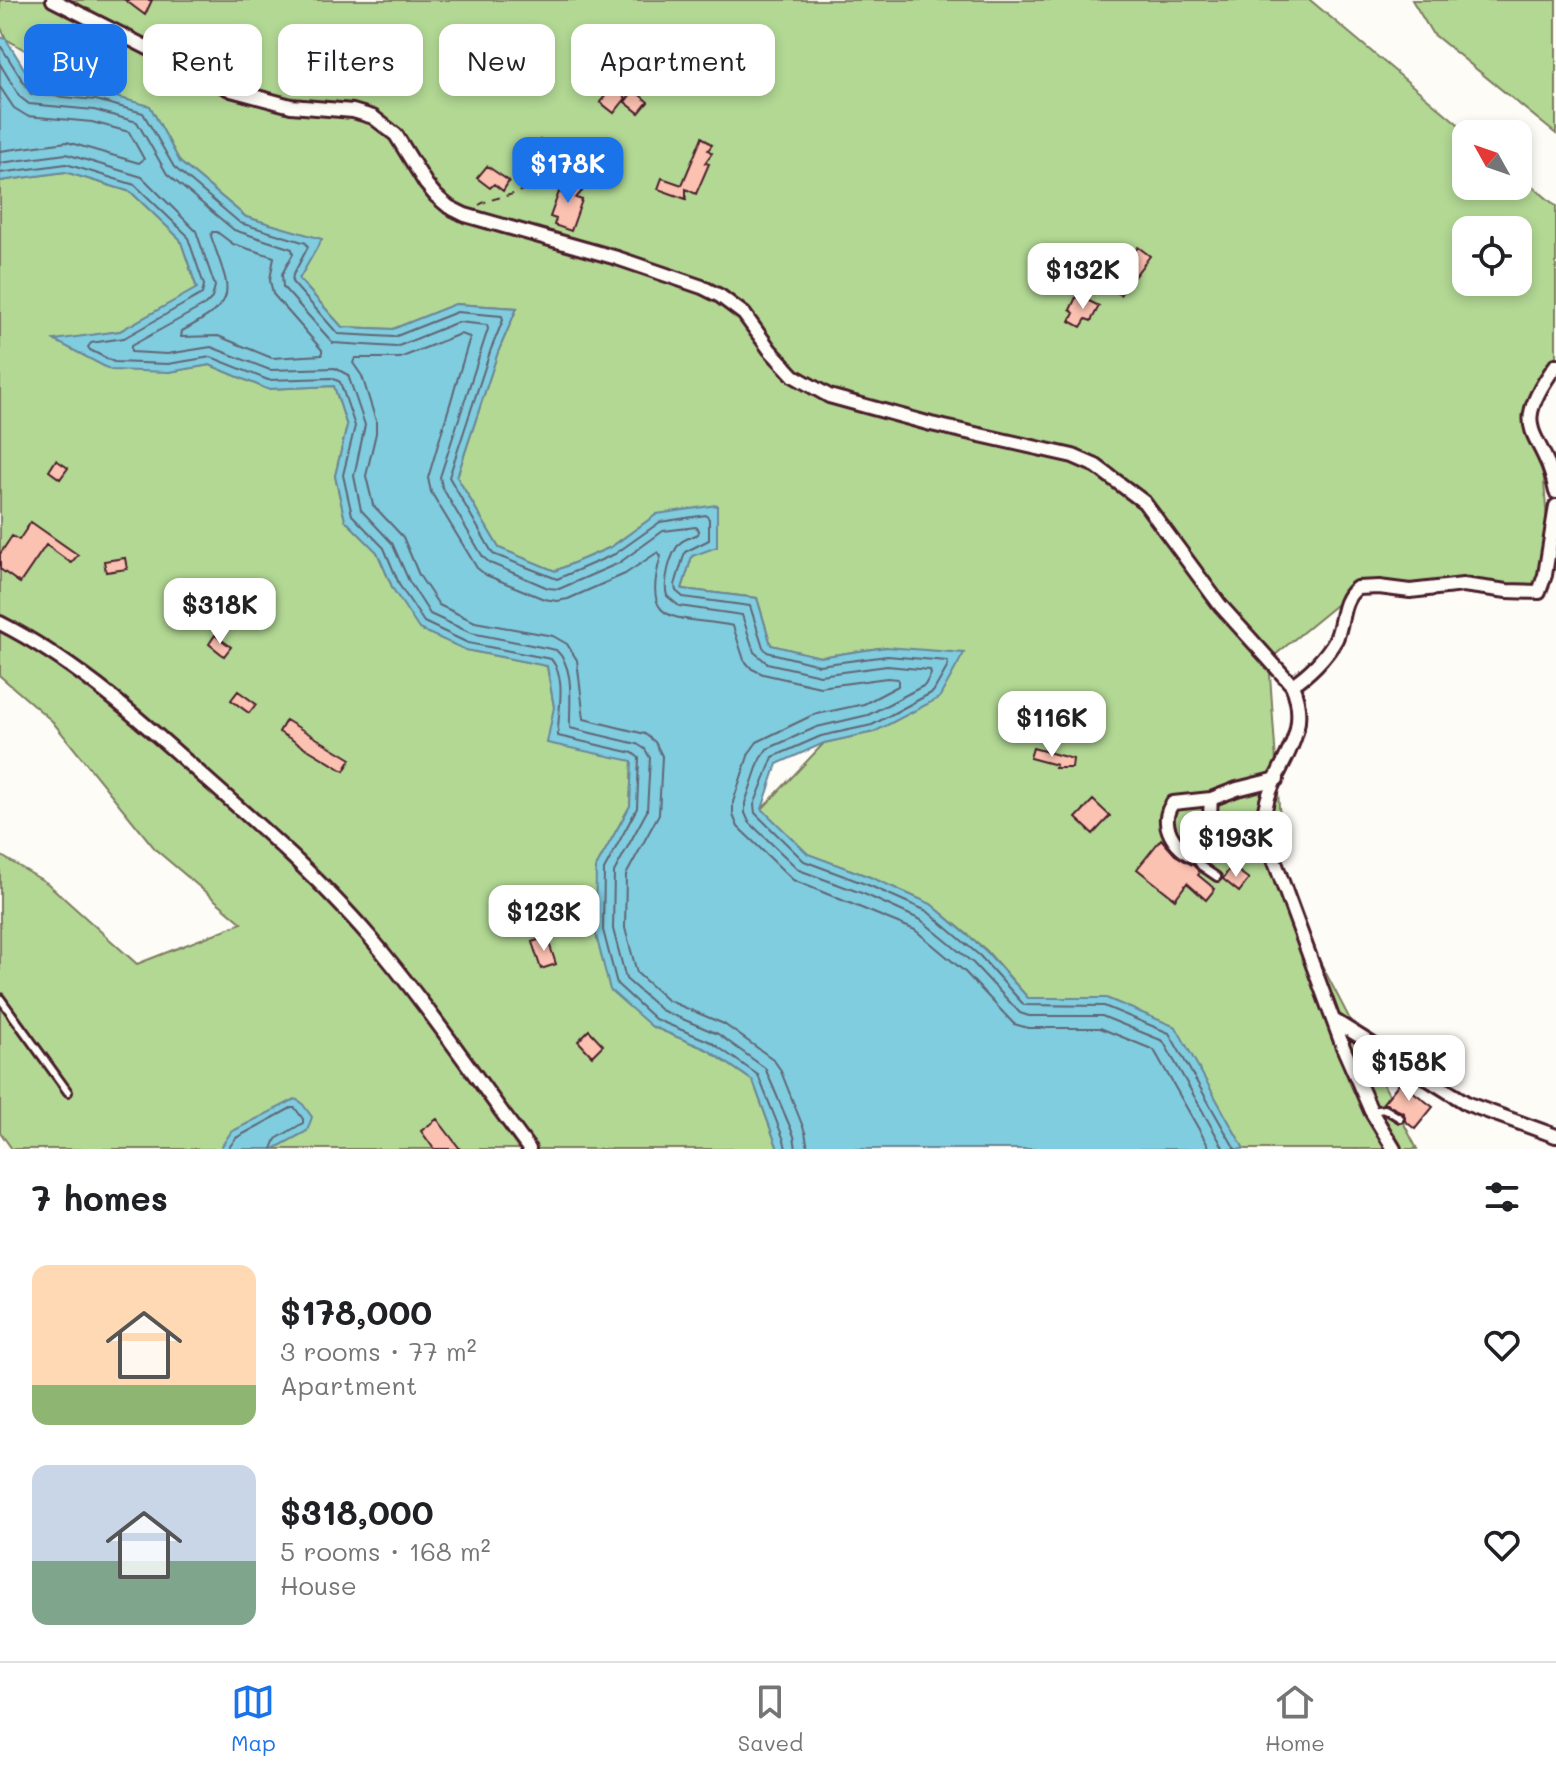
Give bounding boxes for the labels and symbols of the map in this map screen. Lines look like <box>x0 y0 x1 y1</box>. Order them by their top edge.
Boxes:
north arrow <box>1452 120 1532 200</box>
pin: $178K <box>512 137 624 205</box>
pin: $132K <box>1027 243 1139 311</box>
pin: $318K <box>164 578 276 646</box>
pin: $116K <box>996 691 1108 759</box>
pin: $193K <box>1180 811 1292 879</box>
pin: $123K <box>488 885 600 953</box>
pin: $158K <box>1353 1035 1465 1103</box>

